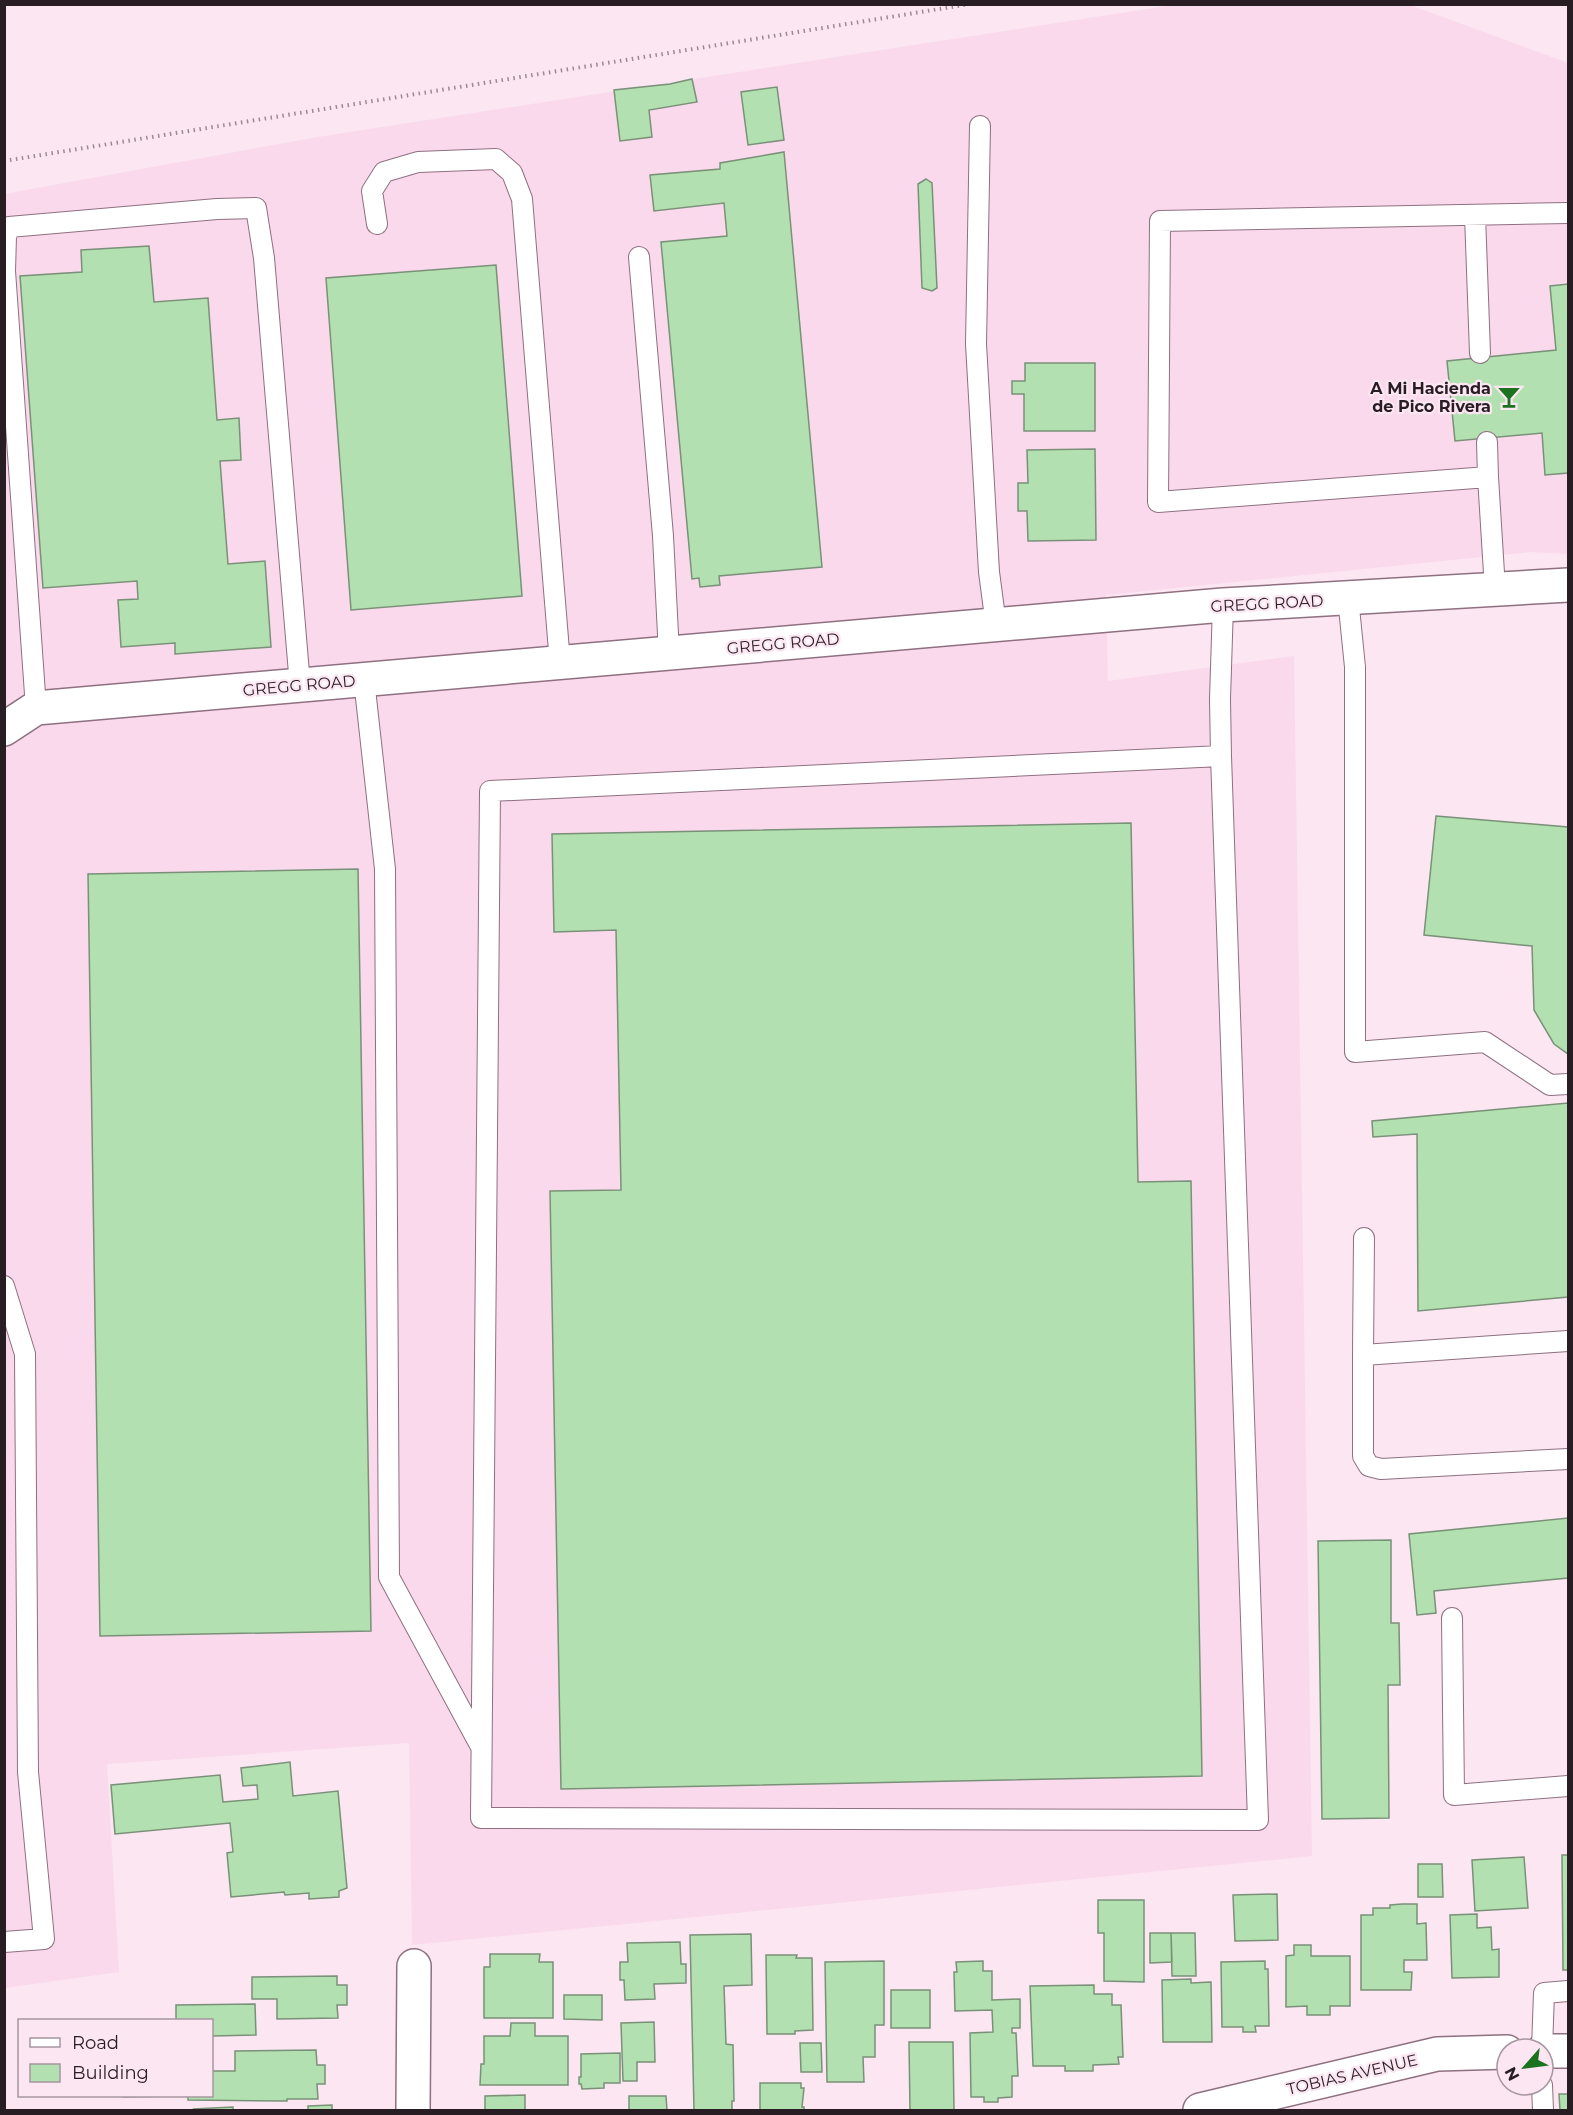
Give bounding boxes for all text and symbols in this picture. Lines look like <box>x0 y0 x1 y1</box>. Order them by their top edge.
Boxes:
place label: A Mi Hacienda de Pico Rivera <box>1369 379 1491 416</box>
bar icon: A Mi Hacienda de Pico Rivera <box>1496 384 1522 410</box>
street label: GREGG ROAD <box>1210 591 1324 616</box>
street label: GREGG ROAD <box>726 629 840 658</box>
street label: GREGG ROAD <box>242 671 356 700</box>
legend <box>18 2019 213 2097</box>
text: Road <box>72 2032 119 2054</box>
north arrow <box>1495 2037 1555 2097</box>
street label: TOBIAS AVENUE <box>1285 2050 1419 2099</box>
text: Building <box>72 2062 149 2084</box>
text: N <box>1501 2064 1524 2084</box>

